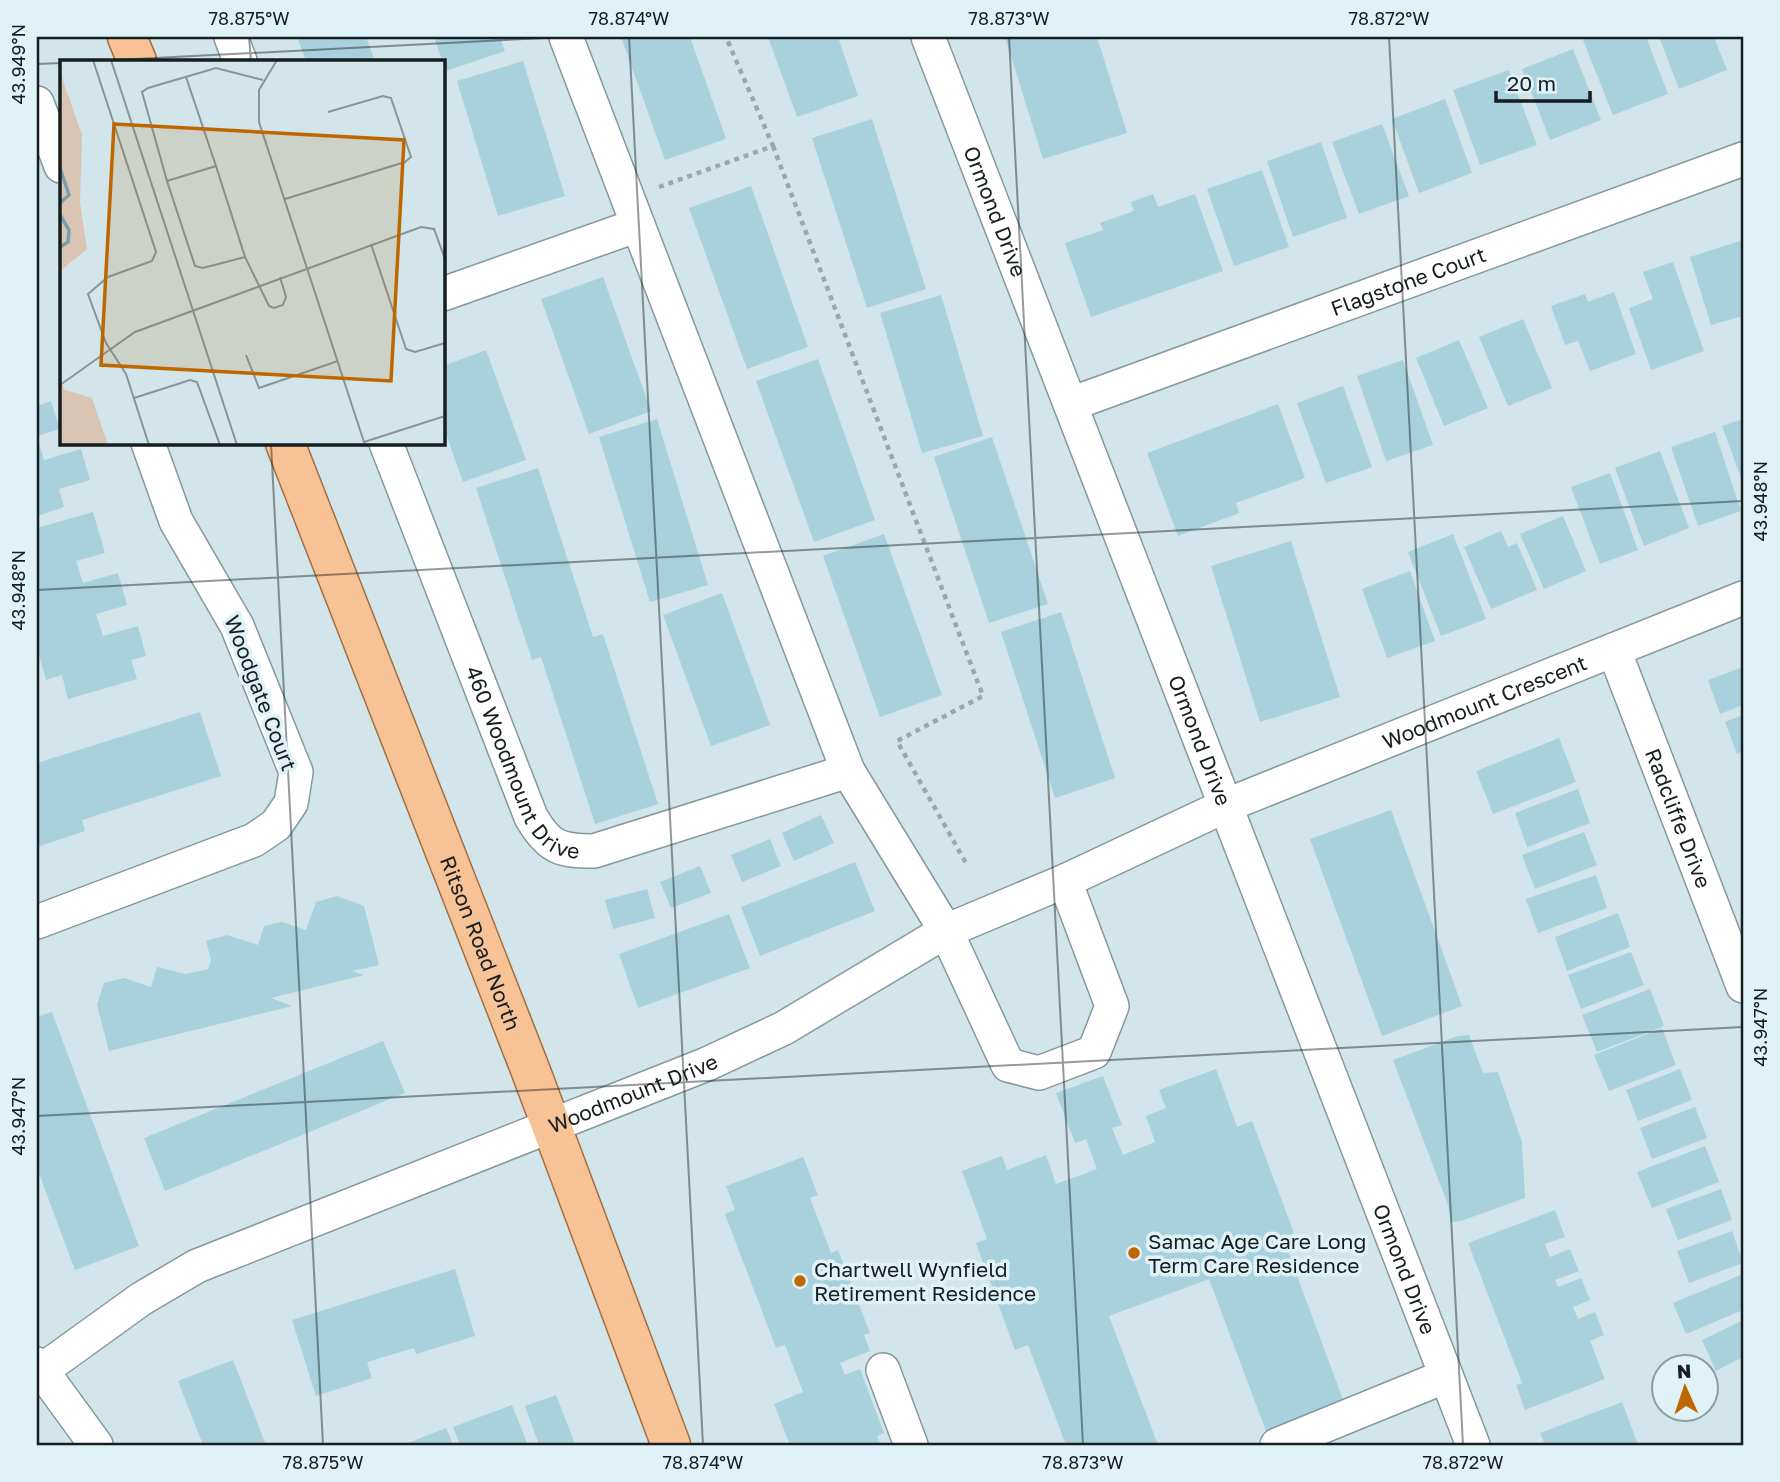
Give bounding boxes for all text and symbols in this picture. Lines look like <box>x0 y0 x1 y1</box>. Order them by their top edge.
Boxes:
text: 78.875°W <box>208 7 290 29</box>
text: 78.874°W <box>589 7 669 29</box>
text: 78.873°W <box>968 7 1050 29</box>
text: 78.872°W <box>1348 7 1430 29</box>
text: 43.949°N <box>7 24 29 104</box>
inset map <box>60 60 444 444</box>
scale bar <box>1496 60 1591 104</box>
text: 20 m <box>1507 70 1556 96</box>
street label: Ormond Drive <box>958 142 1033 280</box>
street label: Flagstone Court <box>1327 241 1489 321</box>
text: 43.948°N <box>1749 461 1771 541</box>
text: 43.948°N <box>7 550 29 630</box>
street label: Woodgate Court <box>219 612 303 774</box>
street label: Woodmount Crescent <box>1378 649 1591 754</box>
street label: 460 Woodmount Drive <box>461 662 581 864</box>
street label: Ormond Drive <box>1163 671 1237 809</box>
street label: Radcliffe Drive <box>1640 745 1717 892</box>
street label: Ritson Road North <box>435 852 527 1034</box>
text: 43.947°N <box>1749 987 1771 1067</box>
street label: Woodmount Drive <box>544 1048 722 1139</box>
text: 43.947°N <box>7 1076 29 1156</box>
street label: Ormond Drive <box>1368 1200 1442 1338</box>
place label: Samac Age Care Long Term Care Residence <box>1148 1228 1366 1278</box>
marker: Samac Age Care Long Term Care Residence <box>1126 1245 1142 1261</box>
place label: Chartwell Wynfield Retirement Residence <box>814 1256 1036 1306</box>
marker: Chartwell Wynfield Retirement Residence <box>792 1273 808 1289</box>
north arrow <box>1650 1352 1720 1422</box>
text: N <box>1676 1359 1692 1382</box>
text: 78.875°W <box>282 1451 364 1473</box>
text: 78.874°W <box>663 1451 743 1473</box>
text: 78.873°W <box>1042 1451 1124 1473</box>
text: 78.872°W <box>1422 1451 1504 1473</box>

